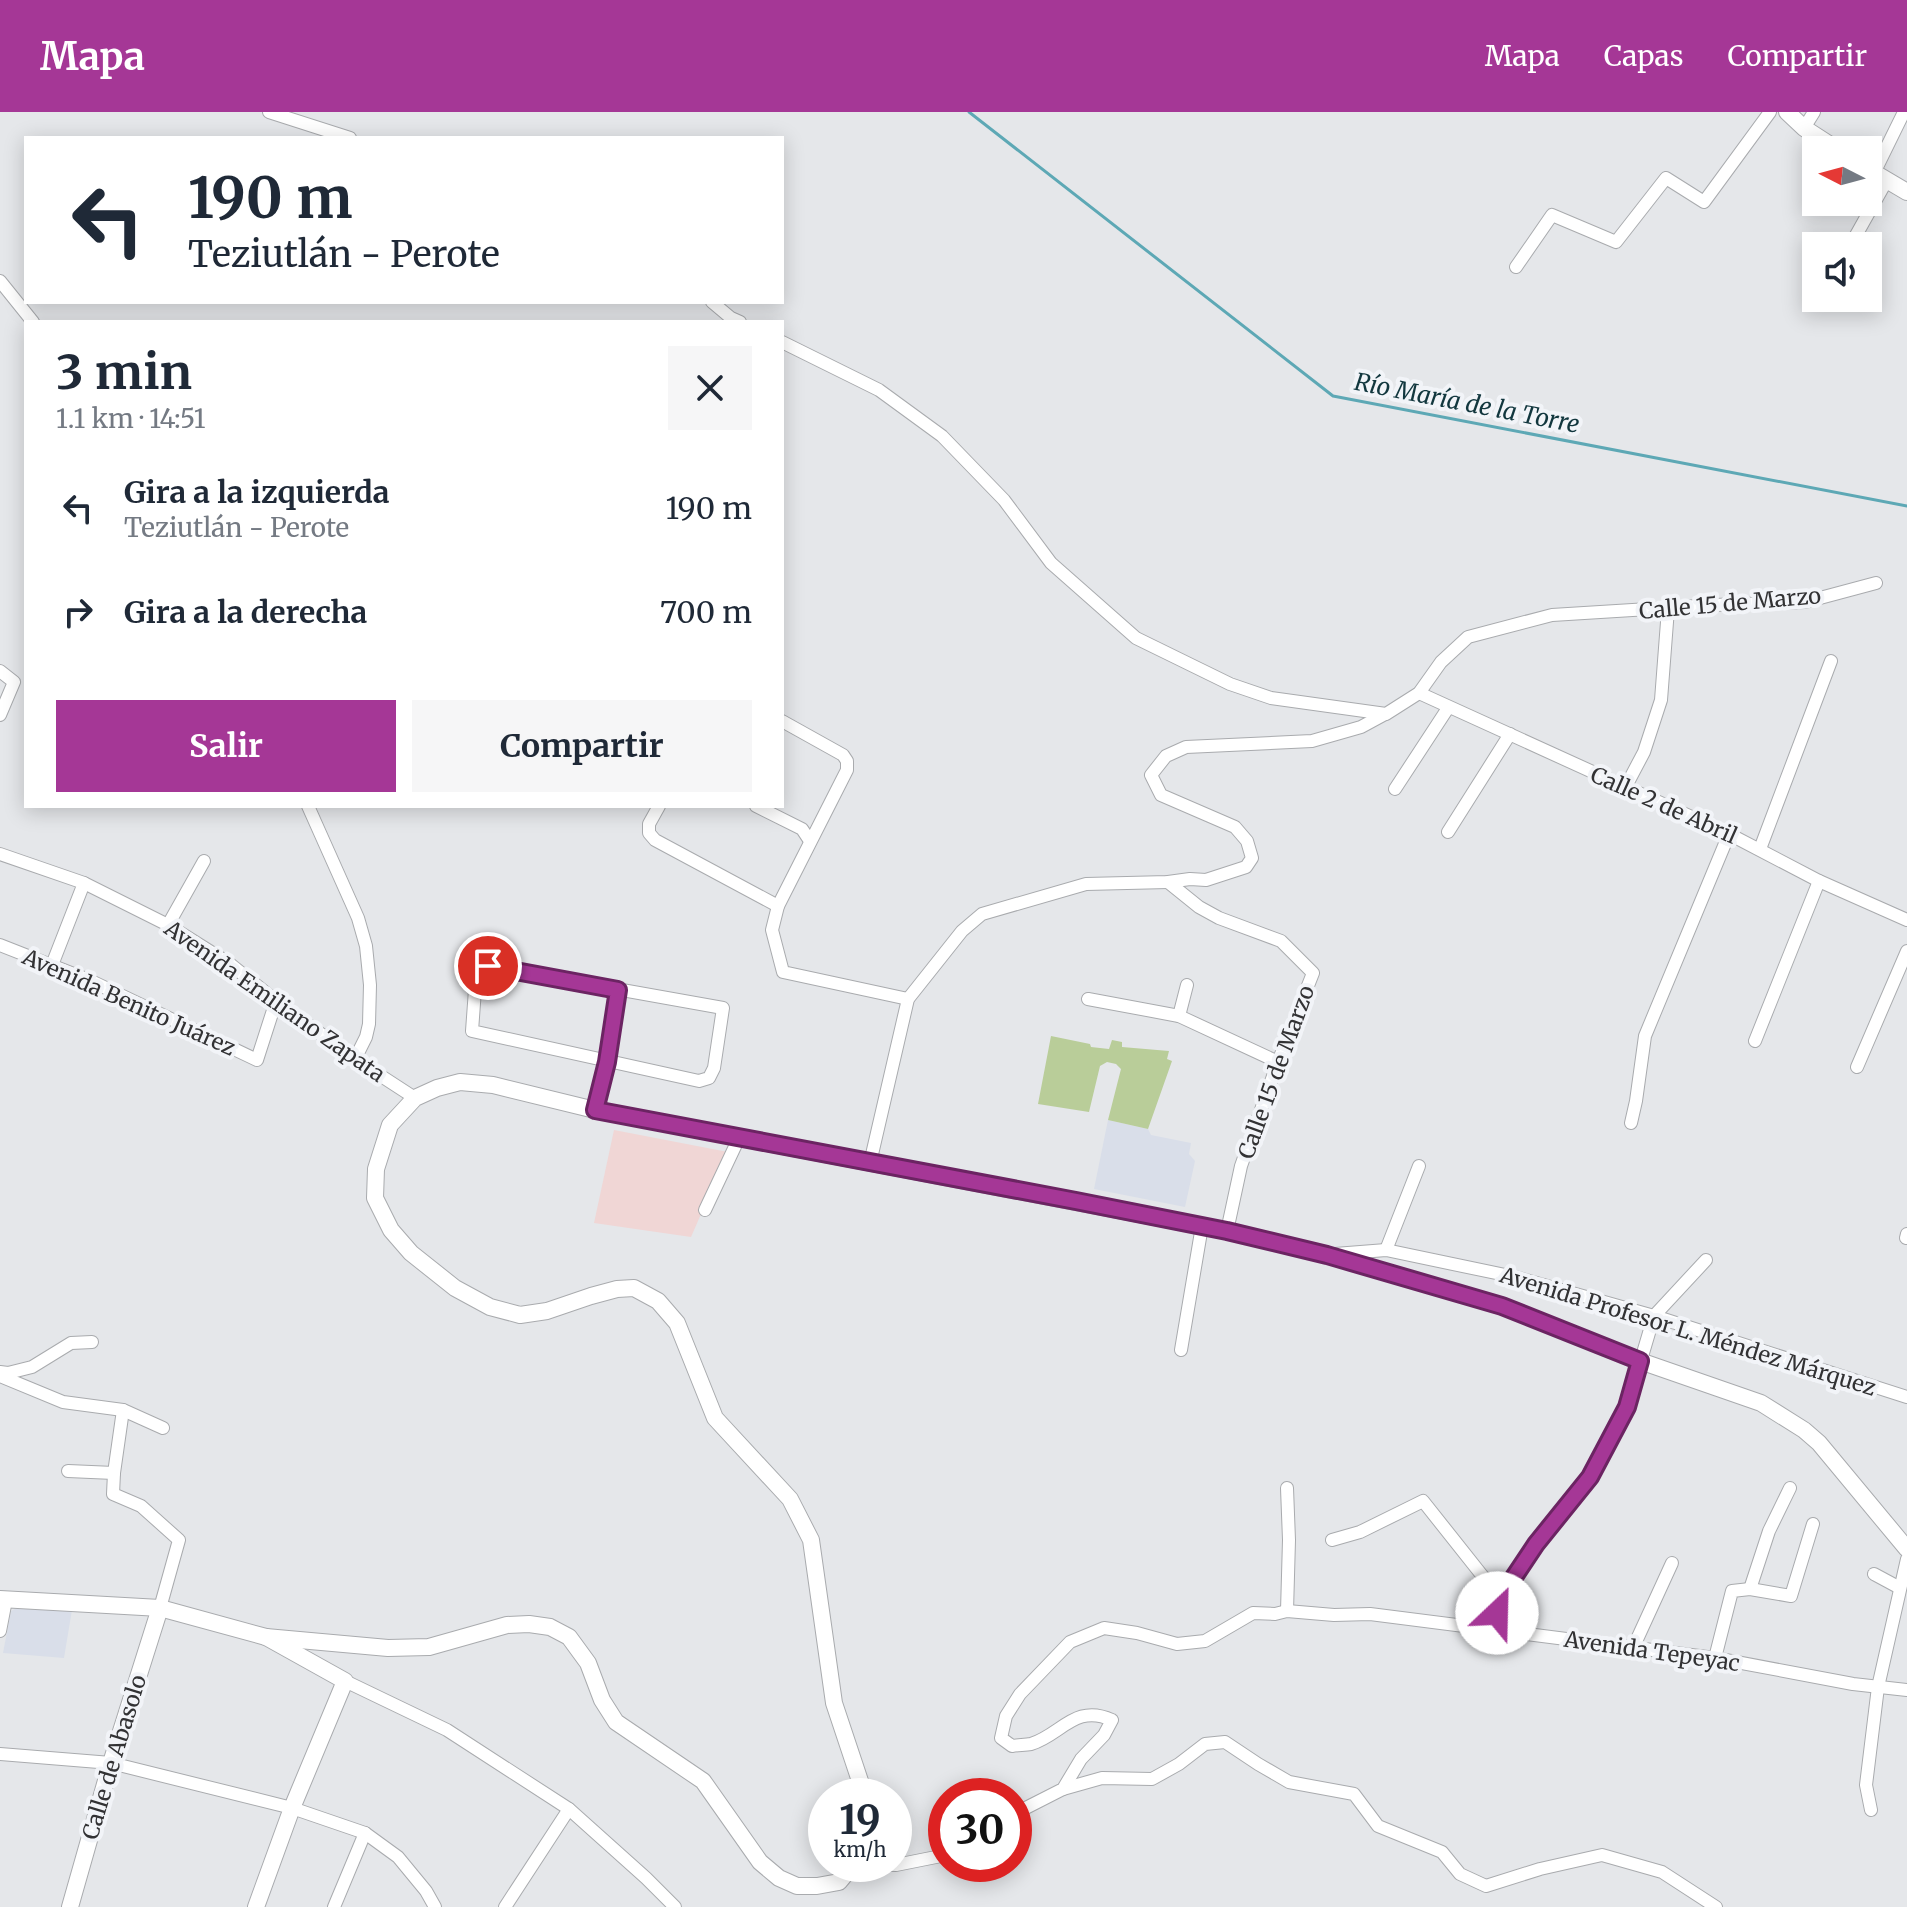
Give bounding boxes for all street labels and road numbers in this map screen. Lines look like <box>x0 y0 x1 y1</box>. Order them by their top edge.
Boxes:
street label: Calle 15 de Marzo <box>1638 581 1822 625</box>
street label: Calle 2 de Abril <box>1586 760 1742 850</box>
street label: Avenida Emiliano Zapata <box>158 913 391 1088</box>
street label: Avenida Benito Juárez <box>17 942 240 1062</box>
street label: Calle 15 de Marzo <box>1232 981 1320 1162</box>
street label: Avenida Profesor L. Méndez Márquez <box>1496 1260 1879 1402</box>
street label: Avenida Tepeyac <box>1561 1625 1742 1677</box>
street label: Calle de Abasolo <box>76 1671 152 1843</box>

